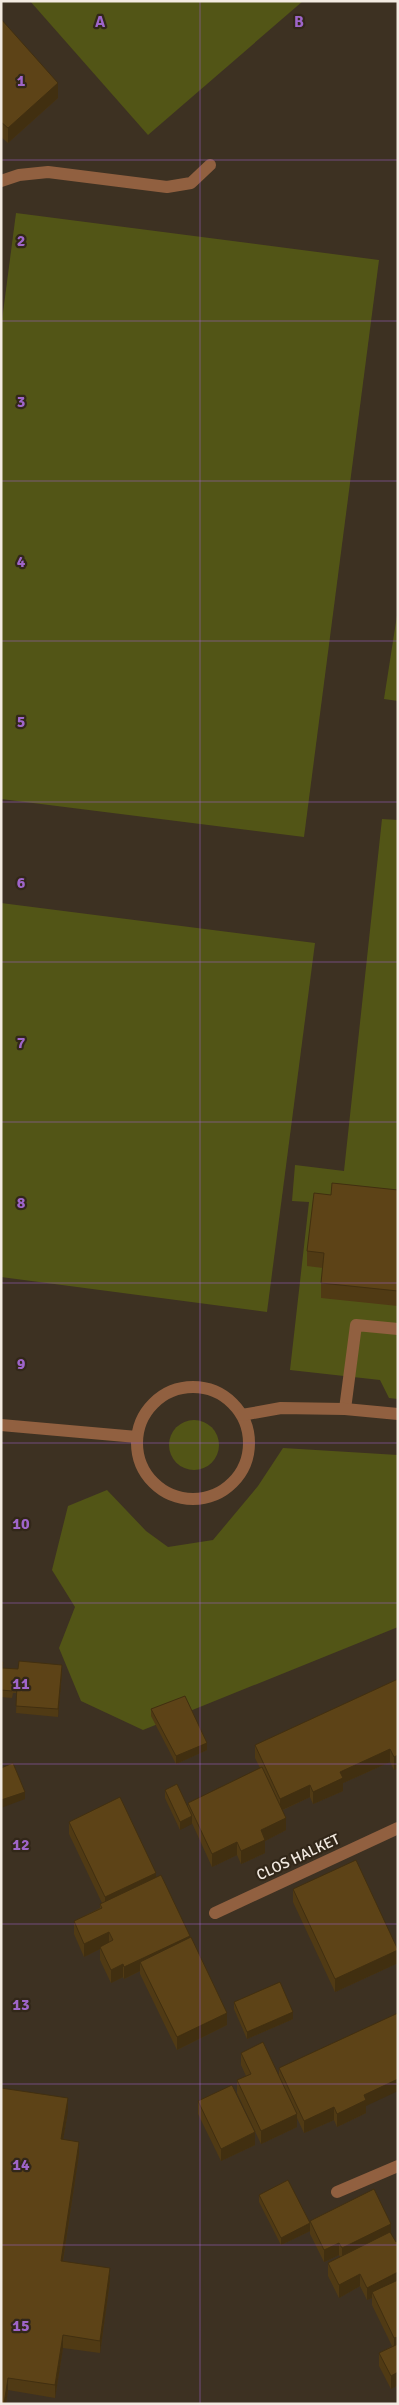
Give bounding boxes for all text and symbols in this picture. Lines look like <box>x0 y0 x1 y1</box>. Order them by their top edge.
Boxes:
text: A <box>95 12 106 32</box>
text: B <box>294 12 304 32</box>
text: 1 <box>17 71 26 91</box>
text: 2 <box>17 231 25 251</box>
text: 3 <box>17 392 25 412</box>
text: 4 <box>17 552 26 572</box>
text: 5 <box>17 712 25 732</box>
text: 6 <box>17 873 26 893</box>
text: 7 <box>17 1033 26 1053</box>
text: 8 <box>17 1193 26 1213</box>
text: 9 <box>17 1354 26 1374</box>
text: 10 <box>12 1514 30 1534</box>
text: 11 <box>12 1674 30 1694</box>
street label: CLOS HALKET <box>254 1830 343 1884</box>
text: 12 <box>12 1835 30 1855</box>
text: 13 <box>12 1995 30 2015</box>
text: 14 <box>12 2155 30 2175</box>
text: 15 <box>12 2316 30 2336</box>

